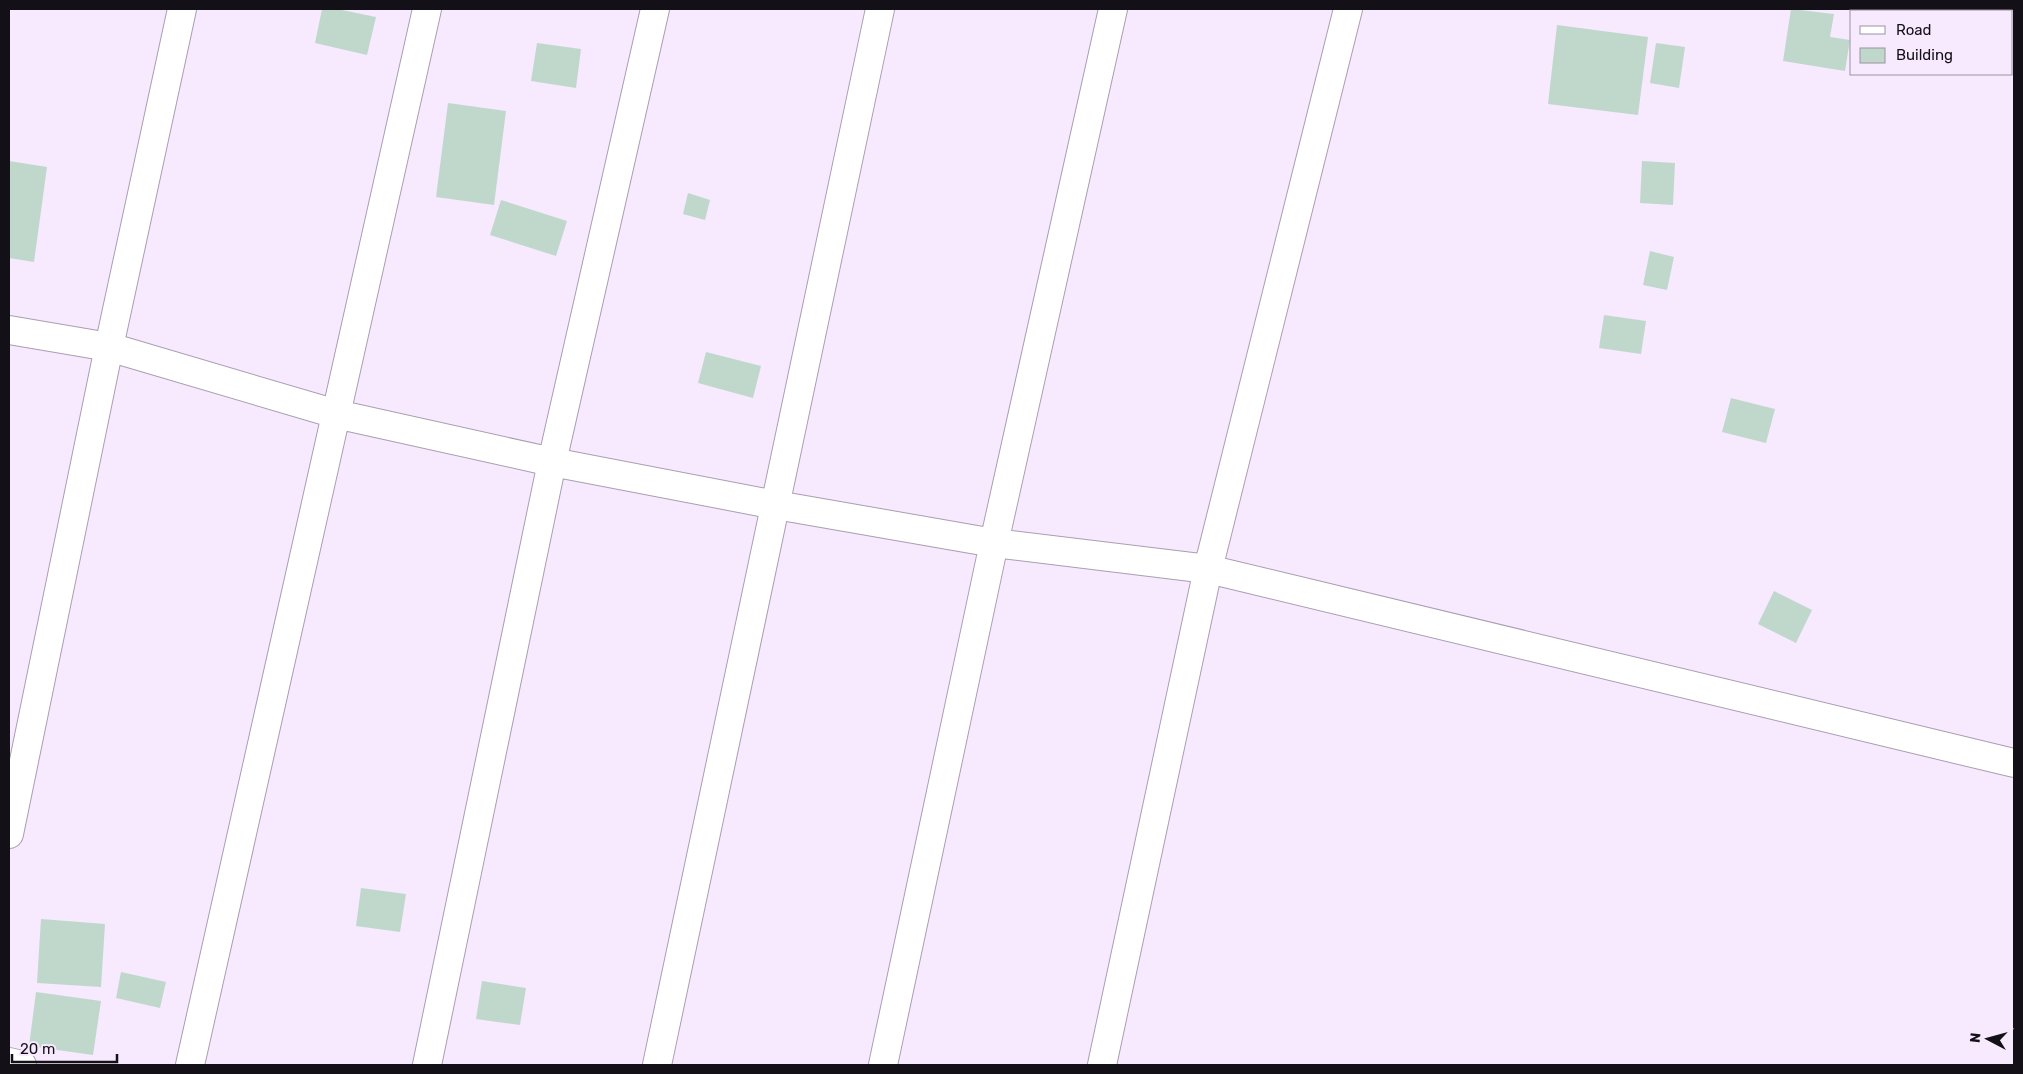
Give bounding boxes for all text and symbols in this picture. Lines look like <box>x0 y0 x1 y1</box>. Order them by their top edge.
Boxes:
legend <box>1850 10 2013 75</box>
text: Road <box>1896 21 1932 39</box>
text: Building <box>1896 46 1953 64</box>
north arrow <box>1963 1014 2013 1064</box>
scale bar <box>12 1032 118 1064</box>
text: N <box>1967 1032 1985 1044</box>
text: 20 m <box>20 1040 55 1058</box>

